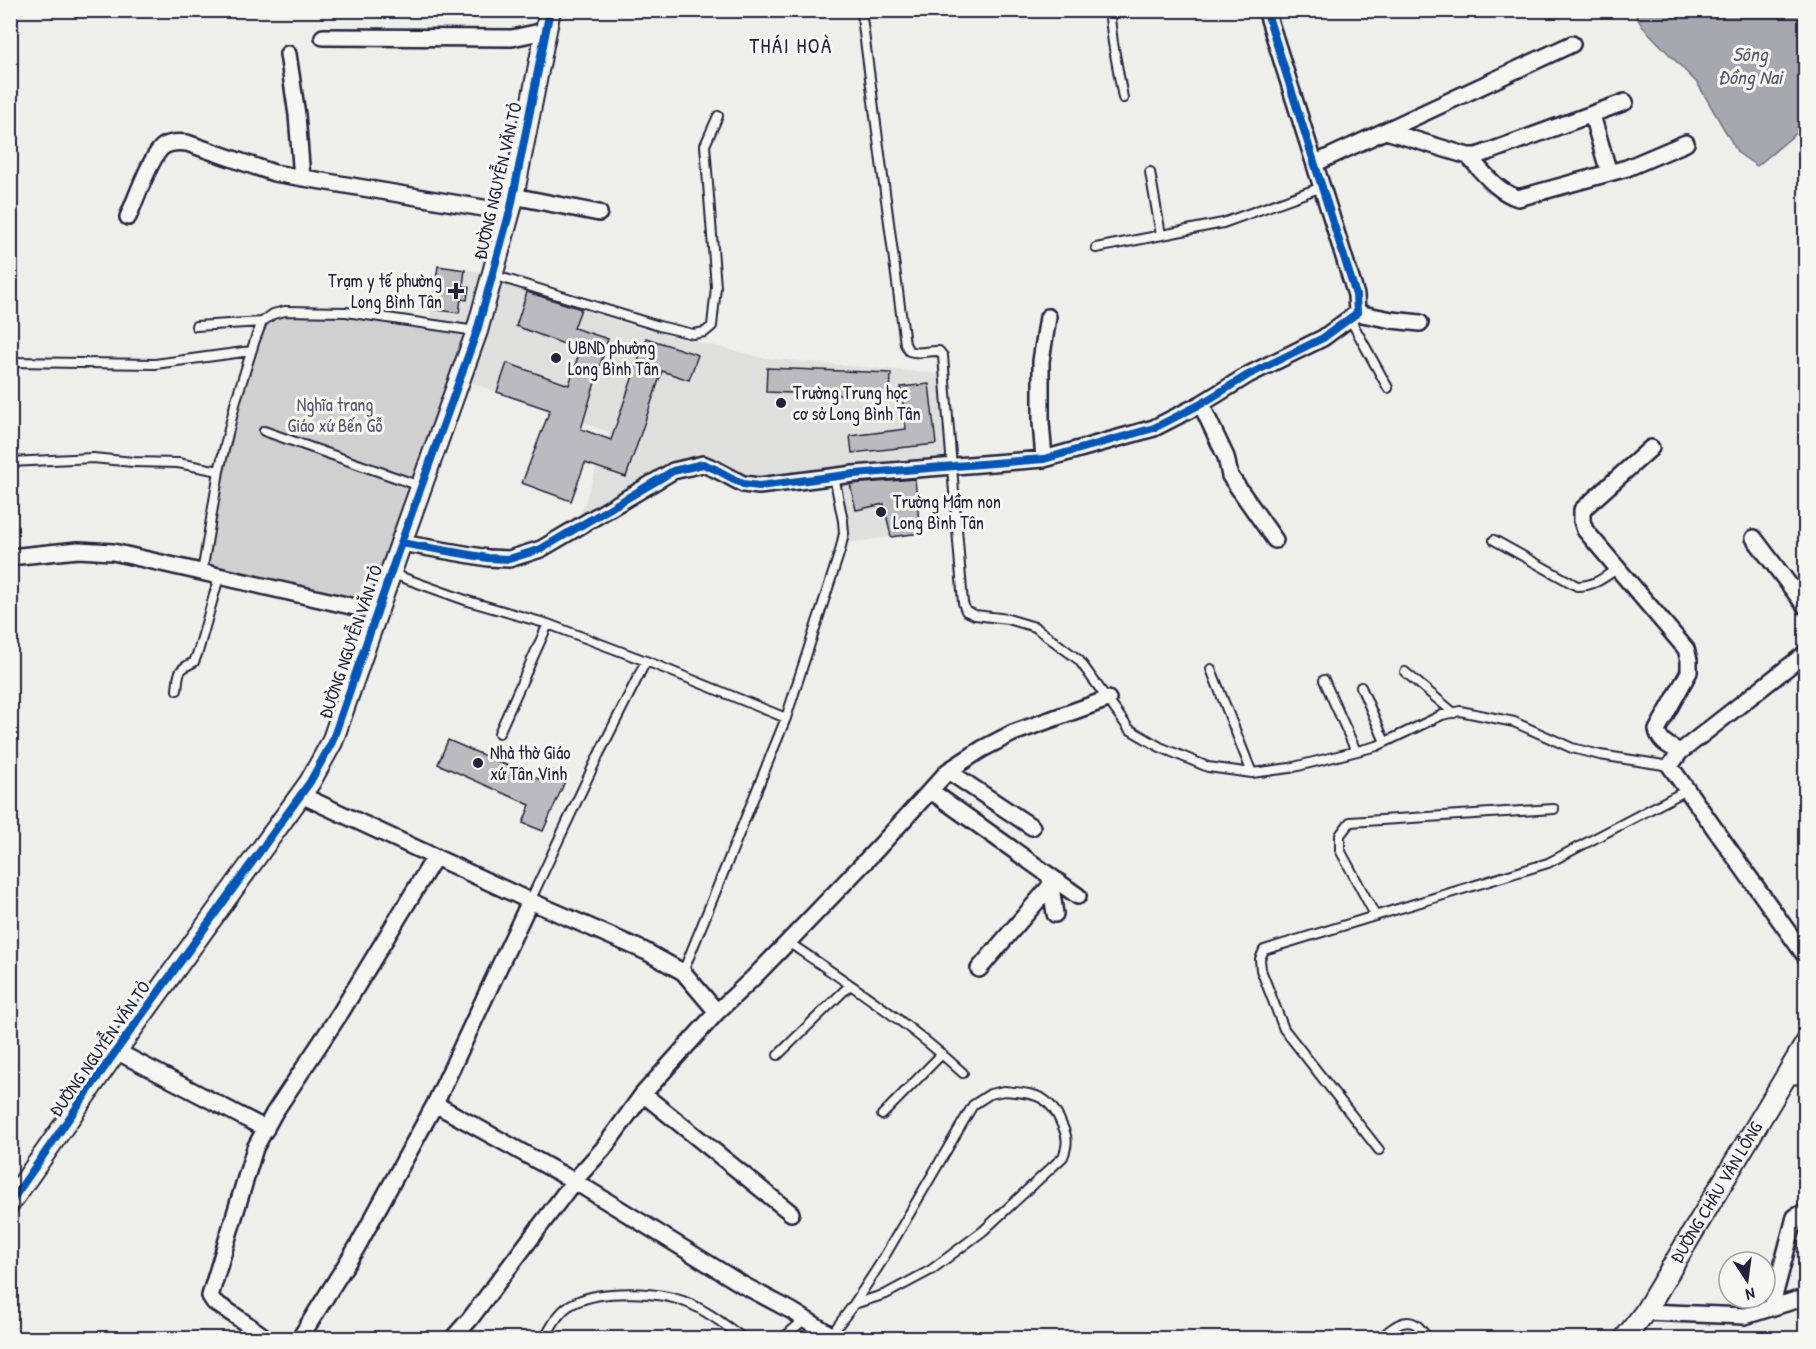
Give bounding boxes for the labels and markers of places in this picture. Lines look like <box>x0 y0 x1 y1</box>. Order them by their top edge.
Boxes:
place label: Trạm y tế phường Long Bình Tân <box>328 268 442 314</box>
marker: Trạm y tế phường Long Bình Tân <box>447 282 465 300</box>
place label: UBND phường Long Bình Tân <box>568 335 659 381</box>
marker: UBND phường Long Bình Tân <box>549 351 563 365</box>
place label: Trường Trung học cơ sở Long Bình Tân <box>793 380 921 426</box>
marker: Trường Trung học cơ sở Long Bình Tân <box>774 396 788 410</box>
place label: Trường Mầm non Long Bình Tân <box>893 489 1001 535</box>
marker: Trường Mầm non Long Bình Tân <box>874 505 888 519</box>
place label: Nhà thờ Giáo xứ Tân Vinh <box>490 740 570 786</box>
marker: Nhà thờ Giáo xứ Tân Vinh <box>471 756 485 770</box>

